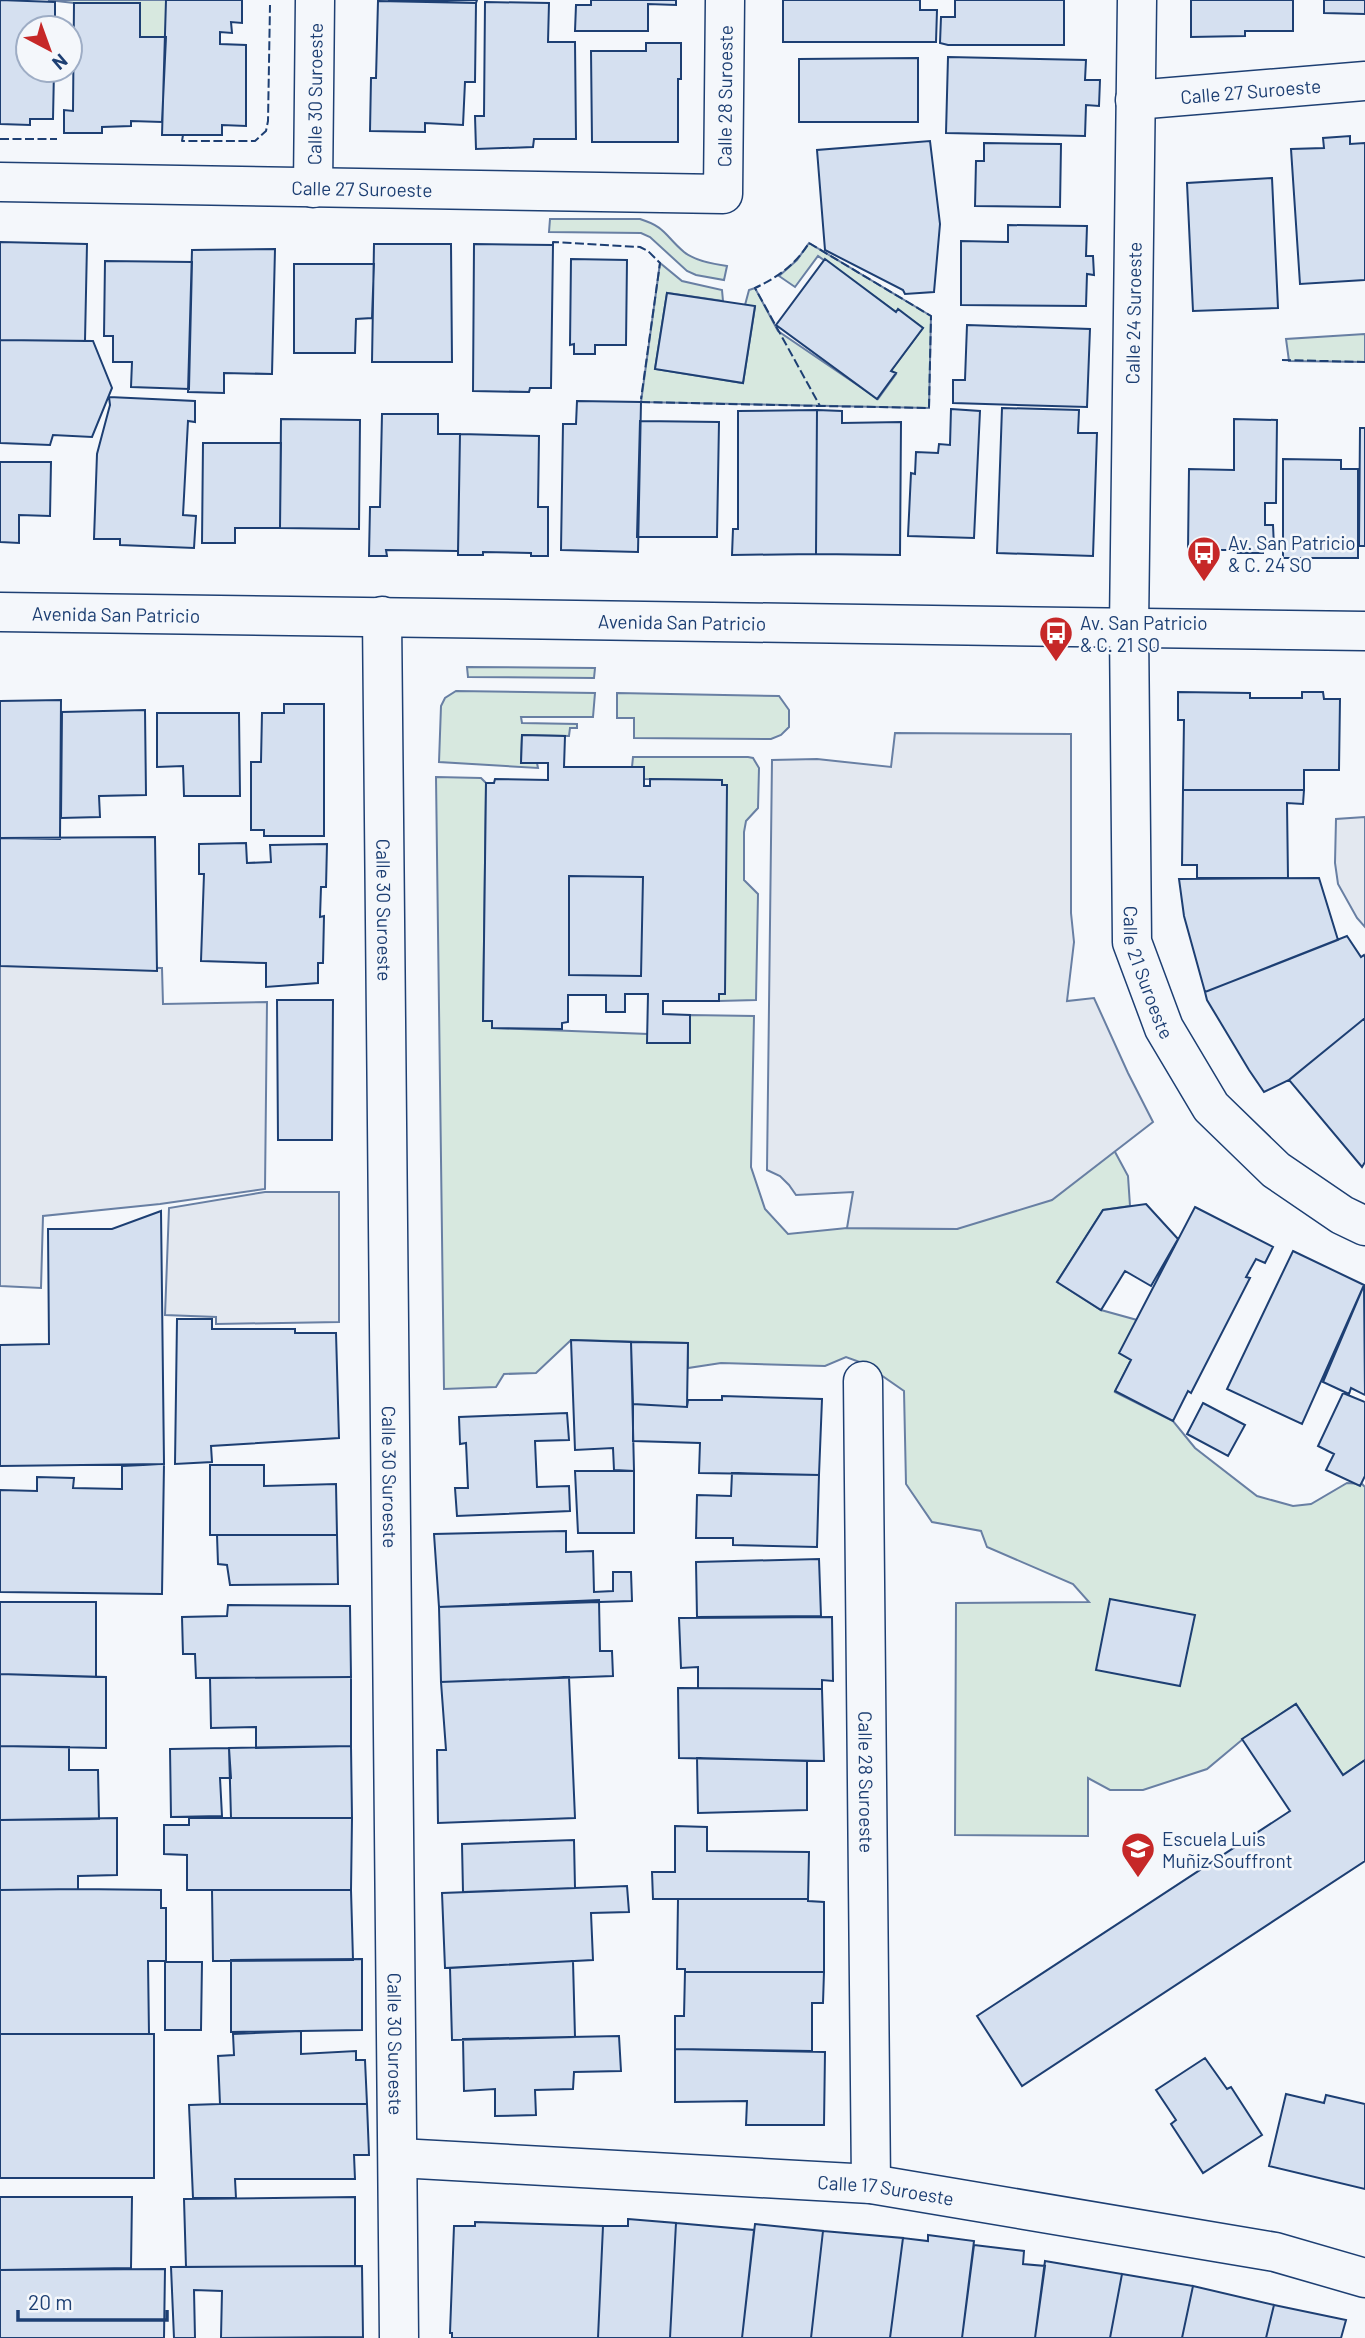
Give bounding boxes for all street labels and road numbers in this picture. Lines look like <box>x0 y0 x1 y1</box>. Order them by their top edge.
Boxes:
street label: Calle 30 Suroeste <box>302 23 326 165</box>
street label: Calle 28 Suroeste <box>712 25 736 167</box>
street label: Calle 27 Suroeste <box>1179 73 1322 108</box>
street label: Calle 27 Suroeste <box>291 175 433 201</box>
street label: Calle 24 Suroeste <box>1120 242 1146 384</box>
street label: Avenida San Patricio <box>32 601 200 626</box>
street label: Avenida San Patricio <box>598 609 766 634</box>
street label: Calle 30 Suroeste <box>373 839 397 981</box>
street label: Calle 21 Suroeste <box>1120 906 1179 1043</box>
street label: Calle 30 Suroeste <box>378 1406 403 1548</box>
street label: Calle 28 Suroeste <box>855 1711 879 1853</box>
street label: Calle 30 Suroeste <box>384 1973 408 2115</box>
street label: Calle 17 Suroeste <box>817 2170 956 2209</box>

